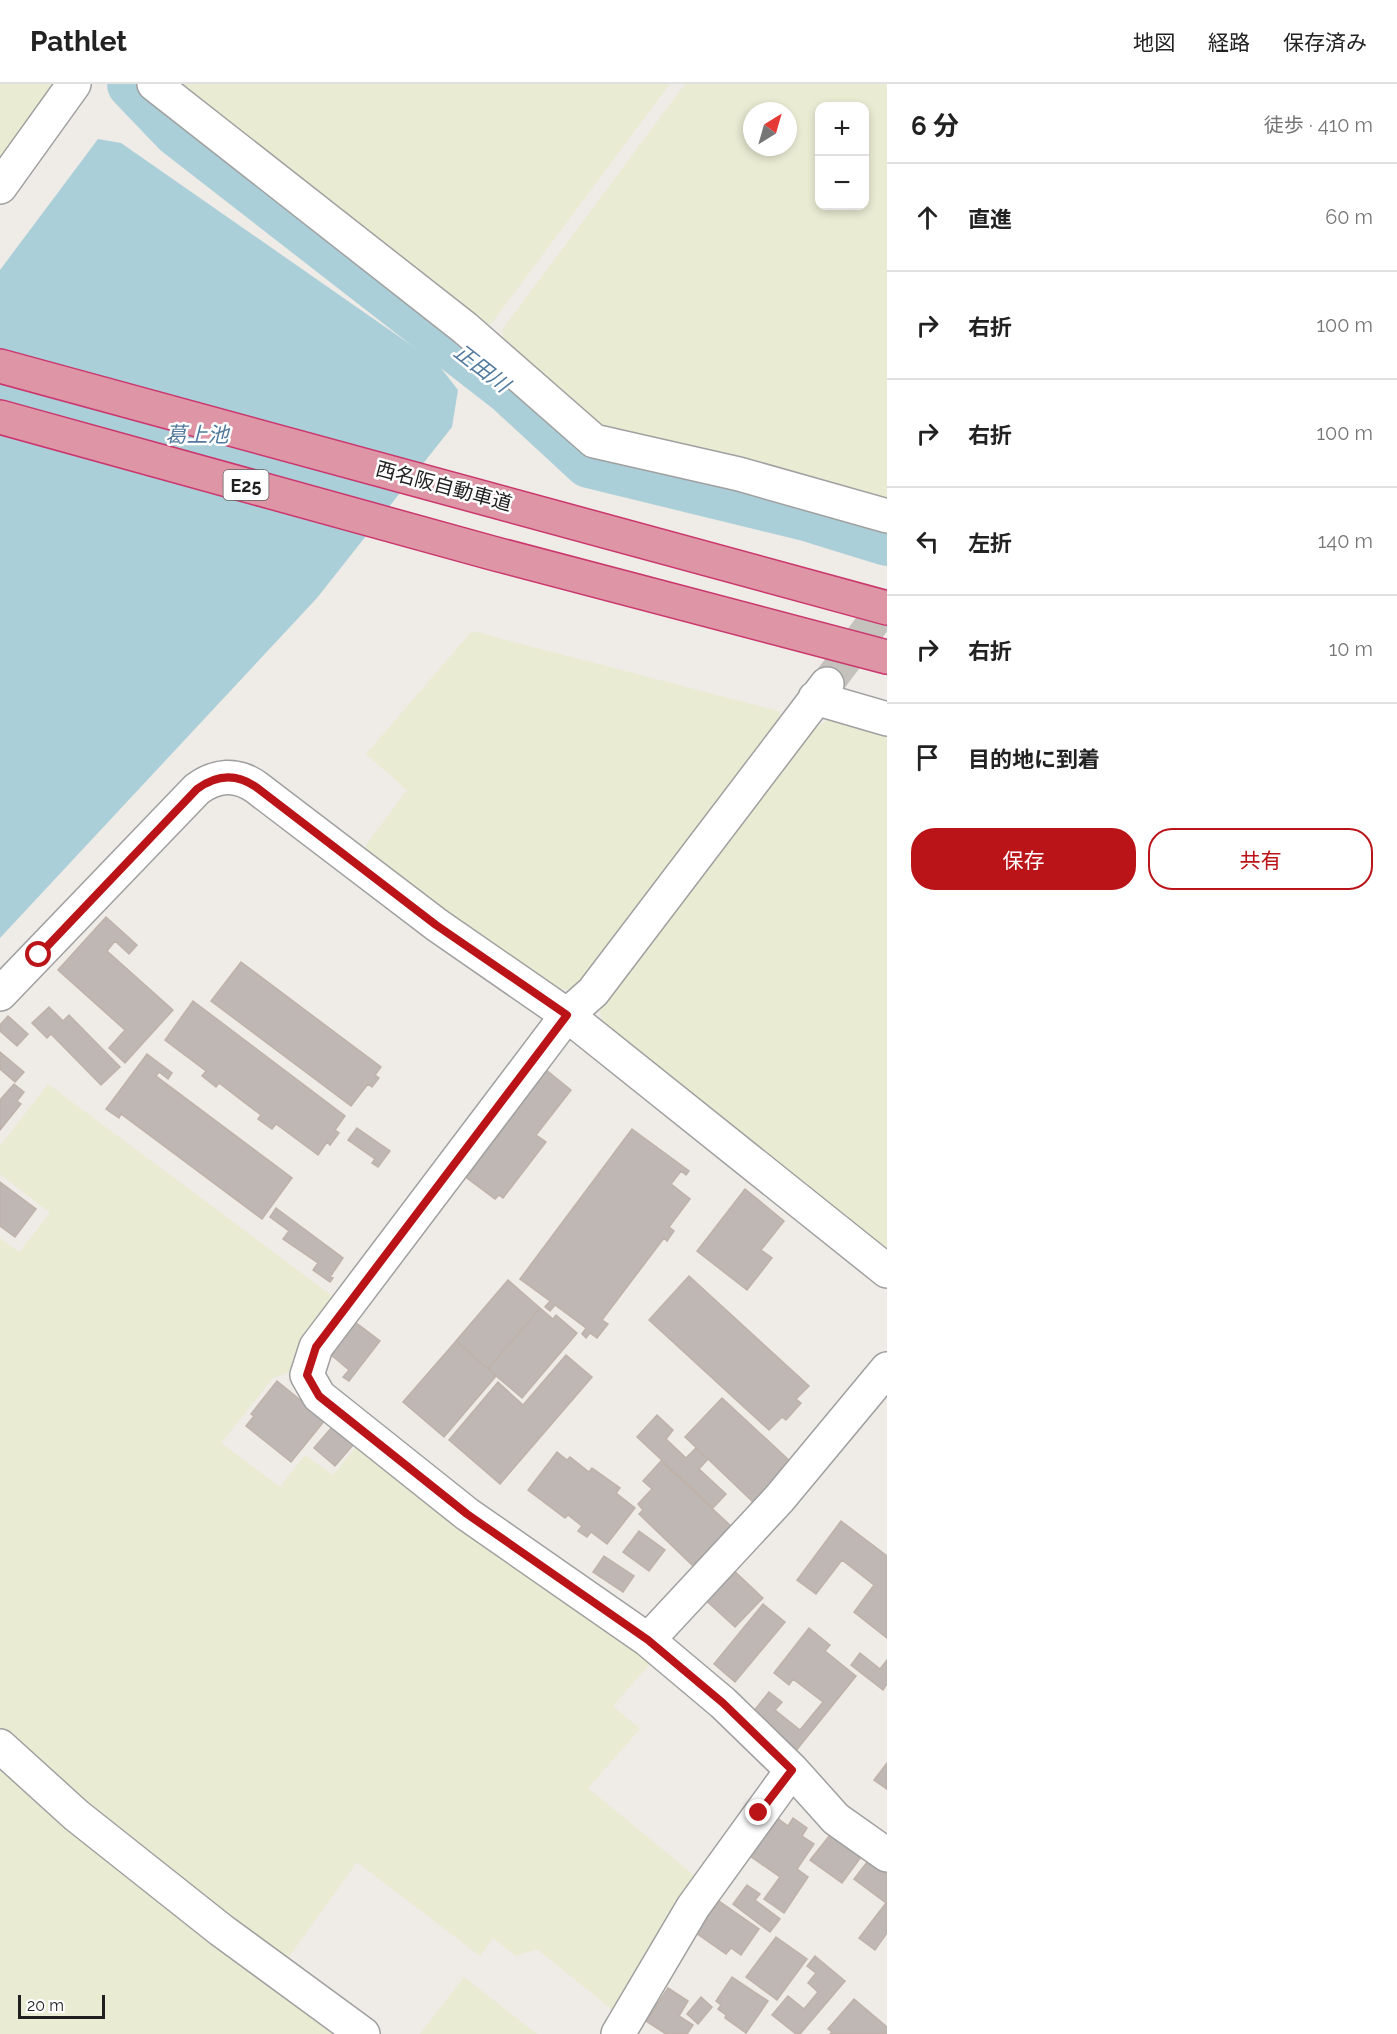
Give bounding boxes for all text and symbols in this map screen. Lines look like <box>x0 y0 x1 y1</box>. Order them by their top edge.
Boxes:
text: Pathlet <box>30 25 127 58</box>
text: 地図 <box>1133 30 1175 55</box>
text: 経路 <box>1208 30 1250 55</box>
text: 保存済み <box>1283 30 1367 55</box>
north arrow <box>743 102 797 156</box>
map controls <box>815 102 869 210</box>
button: + <box>815 102 869 156</box>
text: 6 分 <box>911 111 959 141</box>
text: 徒歩 · 410 m <box>1264 113 1373 137</box>
button: − <box>815 156 869 210</box>
icon: ahead <box>911 201 944 234</box>
text: 60 m <box>1325 205 1373 229</box>
text: 直進 <box>968 206 1012 232</box>
icon: right <box>911 309 944 342</box>
text: 100 m <box>1316 313 1373 337</box>
text: 右折 <box>968 314 1012 340</box>
water label: 正田川 <box>449 339 516 398</box>
icon: right <box>911 417 944 450</box>
text: 100 m <box>1316 421 1373 445</box>
water label: 葛上池 <box>166 422 230 447</box>
text: 右折 <box>968 422 1012 448</box>
street label: 西名阪自動車道 <box>373 456 515 516</box>
road number: E25 <box>224 470 268 500</box>
icon: left <box>911 525 944 558</box>
text: 140 m <box>1318 529 1373 553</box>
text: 左折 <box>968 530 1012 556</box>
icon: right <box>911 633 944 666</box>
text: 10 m <box>1329 637 1373 661</box>
text: 右折 <box>968 638 1012 664</box>
icon: arrive <box>911 741 944 774</box>
text: 目的地に到着 <box>968 746 1100 772</box>
button: 保存 <box>911 828 1136 890</box>
button: 共有 <box>1148 828 1373 890</box>
route start <box>25 941 51 967</box>
route end <box>745 1799 771 1825</box>
scale bar <box>18 1992 105 2020</box>
text: 20 m <box>27 1996 64 2015</box>

